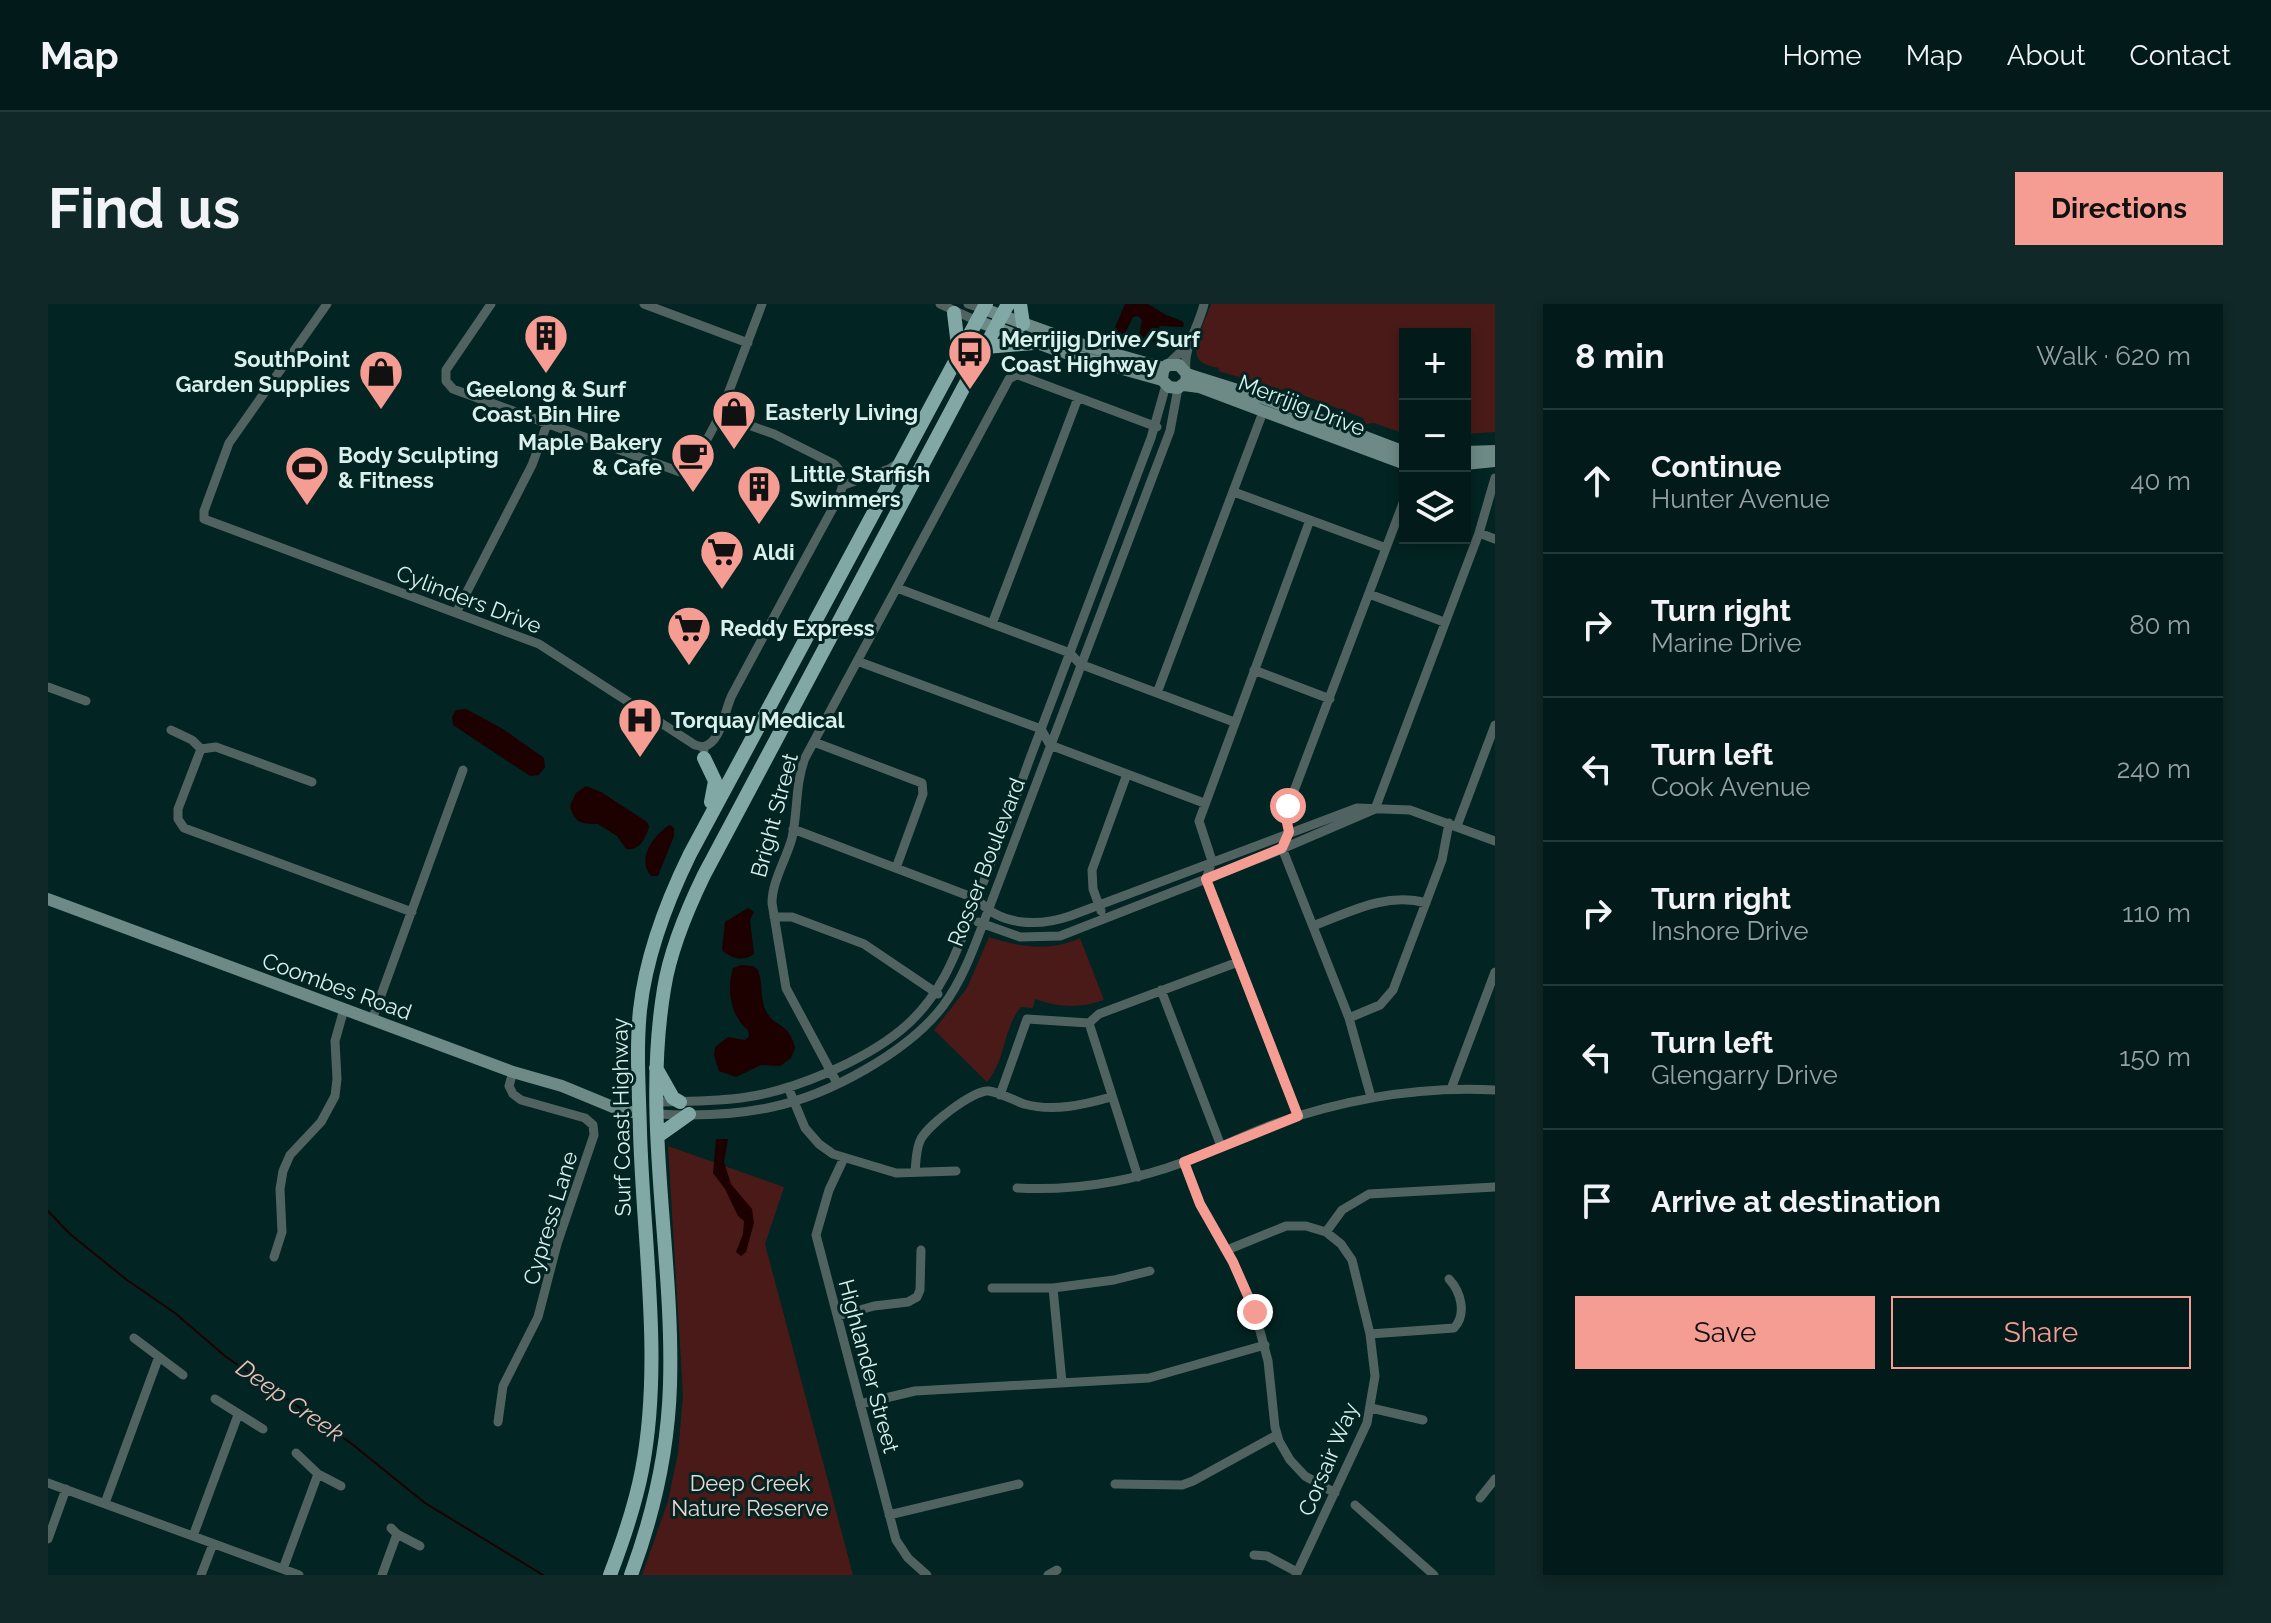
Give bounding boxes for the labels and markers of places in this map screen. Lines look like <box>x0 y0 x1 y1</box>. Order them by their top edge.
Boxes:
building icon: Geelong & Surf Coast Bin Hire <box>522 312 570 375</box>
place label: Merrijig Drive/Surf Coast Highway <box>1001 326 1201 377</box>
bus stop icon: Merrijig Drive/Surf Coast Highway <box>946 328 994 391</box>
place label: SouthPoint Garden Supplies <box>176 346 351 397</box>
shop icon: SouthPoint Garden Supplies <box>357 348 405 411</box>
place label: Geelong & Surf Coast Bin Hire <box>466 376 627 427</box>
shop icon: Easterly Living <box>710 388 758 451</box>
place label: Easterly Living <box>765 399 918 425</box>
place label: Maple Bakery & Cafe <box>518 429 662 480</box>
cafe icon: Maple Bakery & Cafe <box>669 431 717 494</box>
place label: Body Sculpting & Fitness <box>338 442 499 493</box>
sports icon: Body Sculpting & Fitness <box>283 444 331 507</box>
place label: Little Starfish Swimmers <box>790 461 930 512</box>
building icon: Little Starfish Swimmers <box>735 463 783 526</box>
supermarket icon: Aldi <box>698 528 746 591</box>
place label: Aldi <box>753 539 795 565</box>
supermarket icon: Reddy Express <box>665 604 713 667</box>
place label: Reddy Express <box>720 615 875 641</box>
hospital icon: Torquay Medical <box>616 696 664 759</box>
place label: Torquay Medical <box>671 707 846 733</box>

